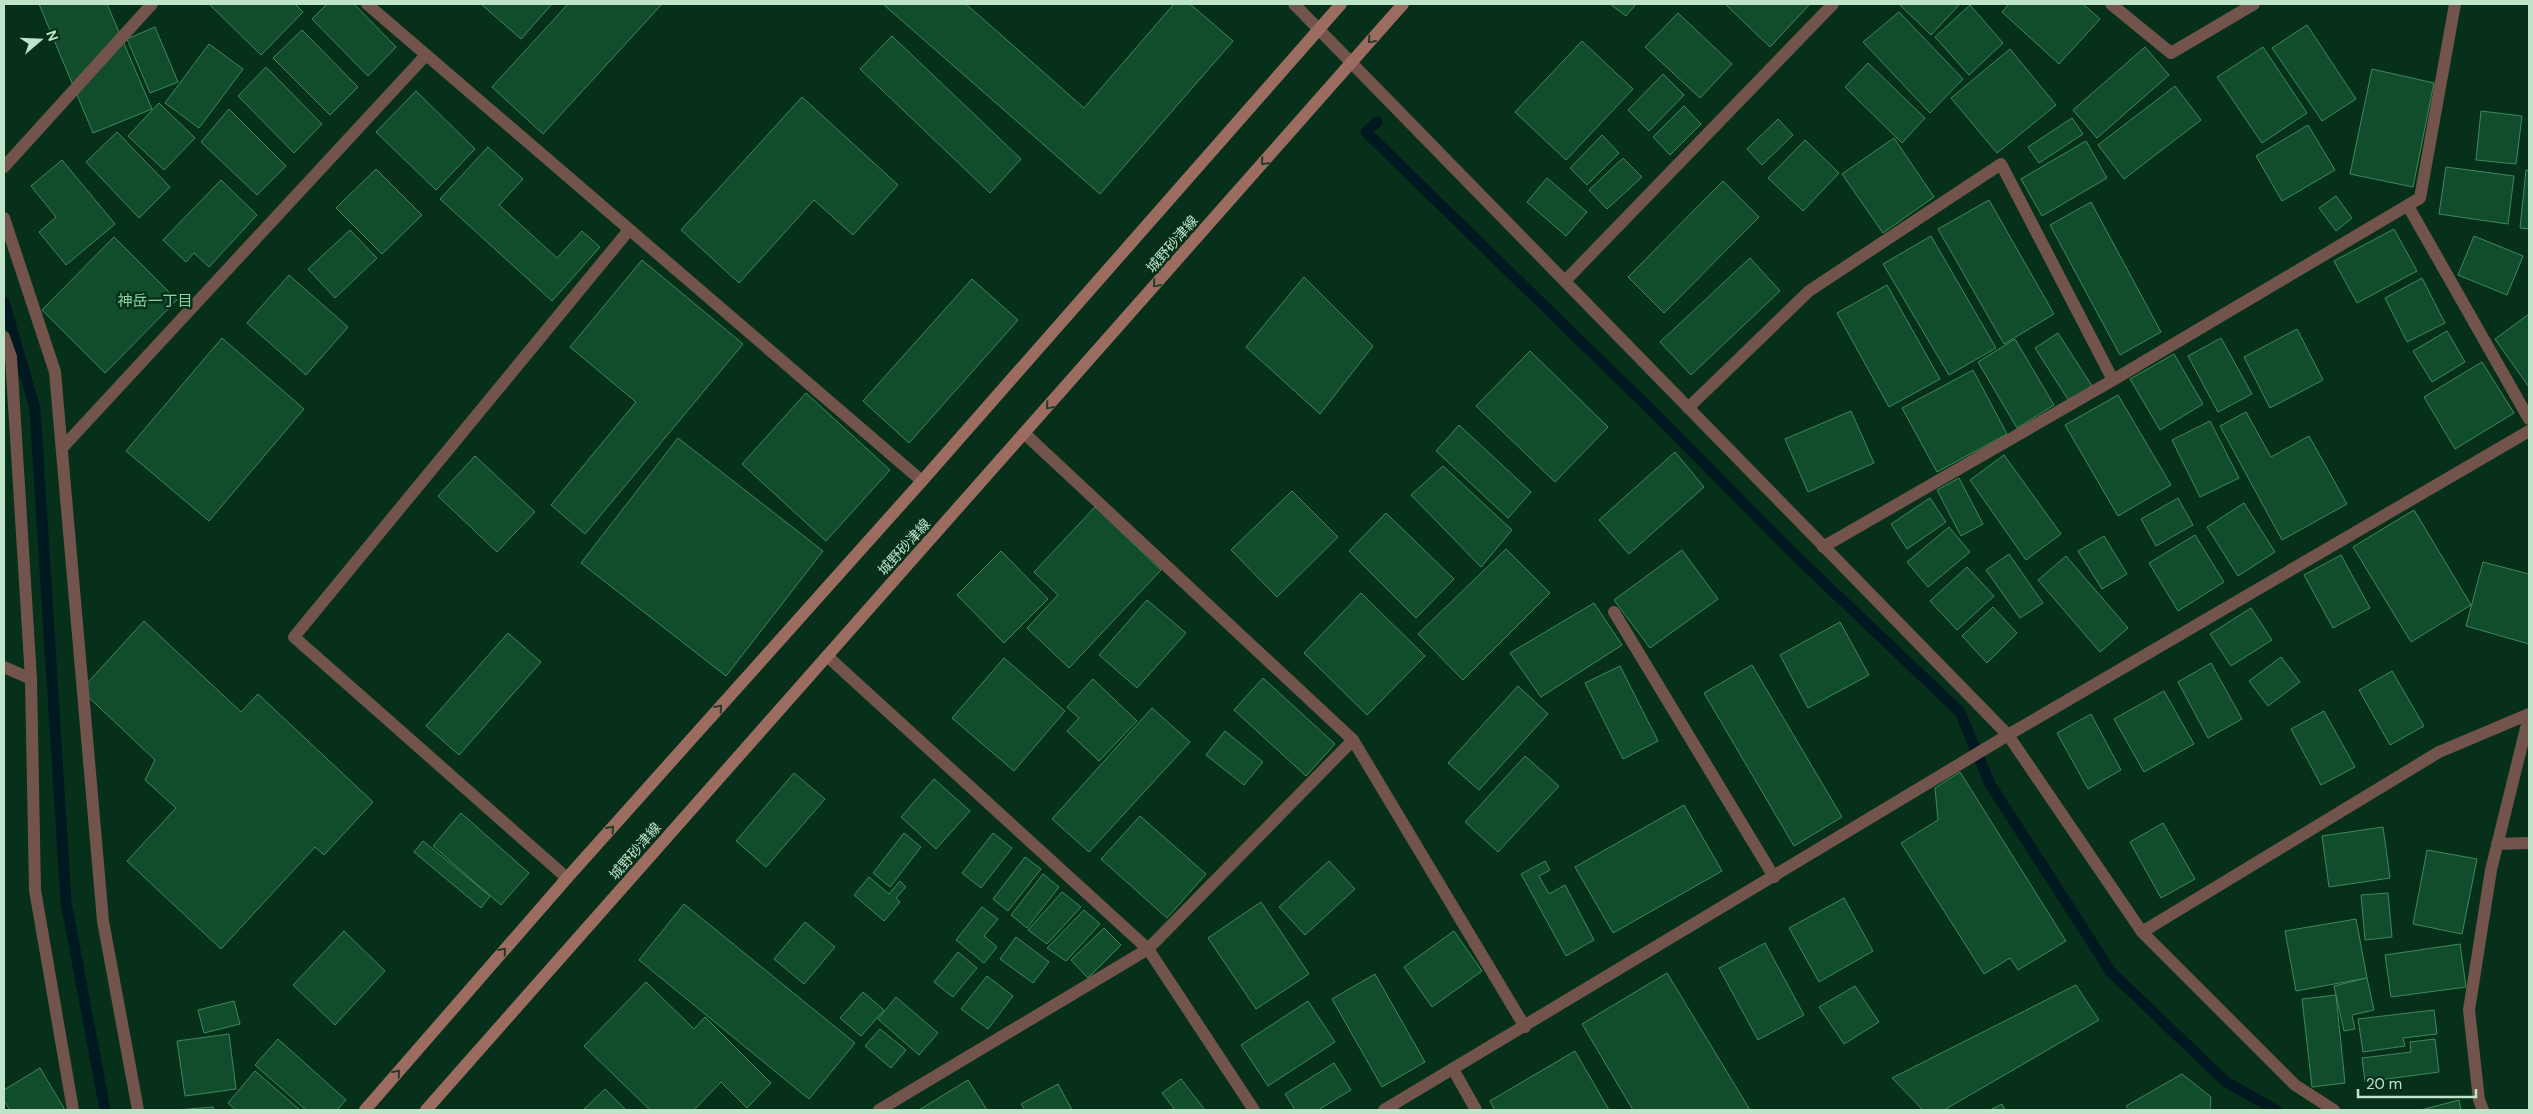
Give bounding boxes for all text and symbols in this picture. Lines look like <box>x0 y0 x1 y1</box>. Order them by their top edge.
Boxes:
north arrow <box>15 15 65 65</box>
text: N <box>42 28 62 44</box>
one-way arrow <box>1368 35 1377 44</box>
one-way arrow <box>1260 157 1269 166</box>
street label: 城野砂津線 <box>1142 212 1202 276</box>
one-way arrow <box>1153 279 1162 288</box>
district label: 神岳一丁目 <box>117 291 193 311</box>
one-way arrow <box>1046 401 1055 410</box>
street label: 城野砂津線 <box>874 515 934 579</box>
one-way arrow <box>713 704 722 713</box>
street label: 城野砂津線 <box>605 819 665 883</box>
one-way arrow <box>605 826 614 835</box>
one-way arrow <box>498 948 506 957</box>
scale bar <box>2358 1066 2476 1098</box>
one-way arrow <box>391 1070 400 1079</box>
text: 20 m <box>2366 1074 2402 1094</box>

